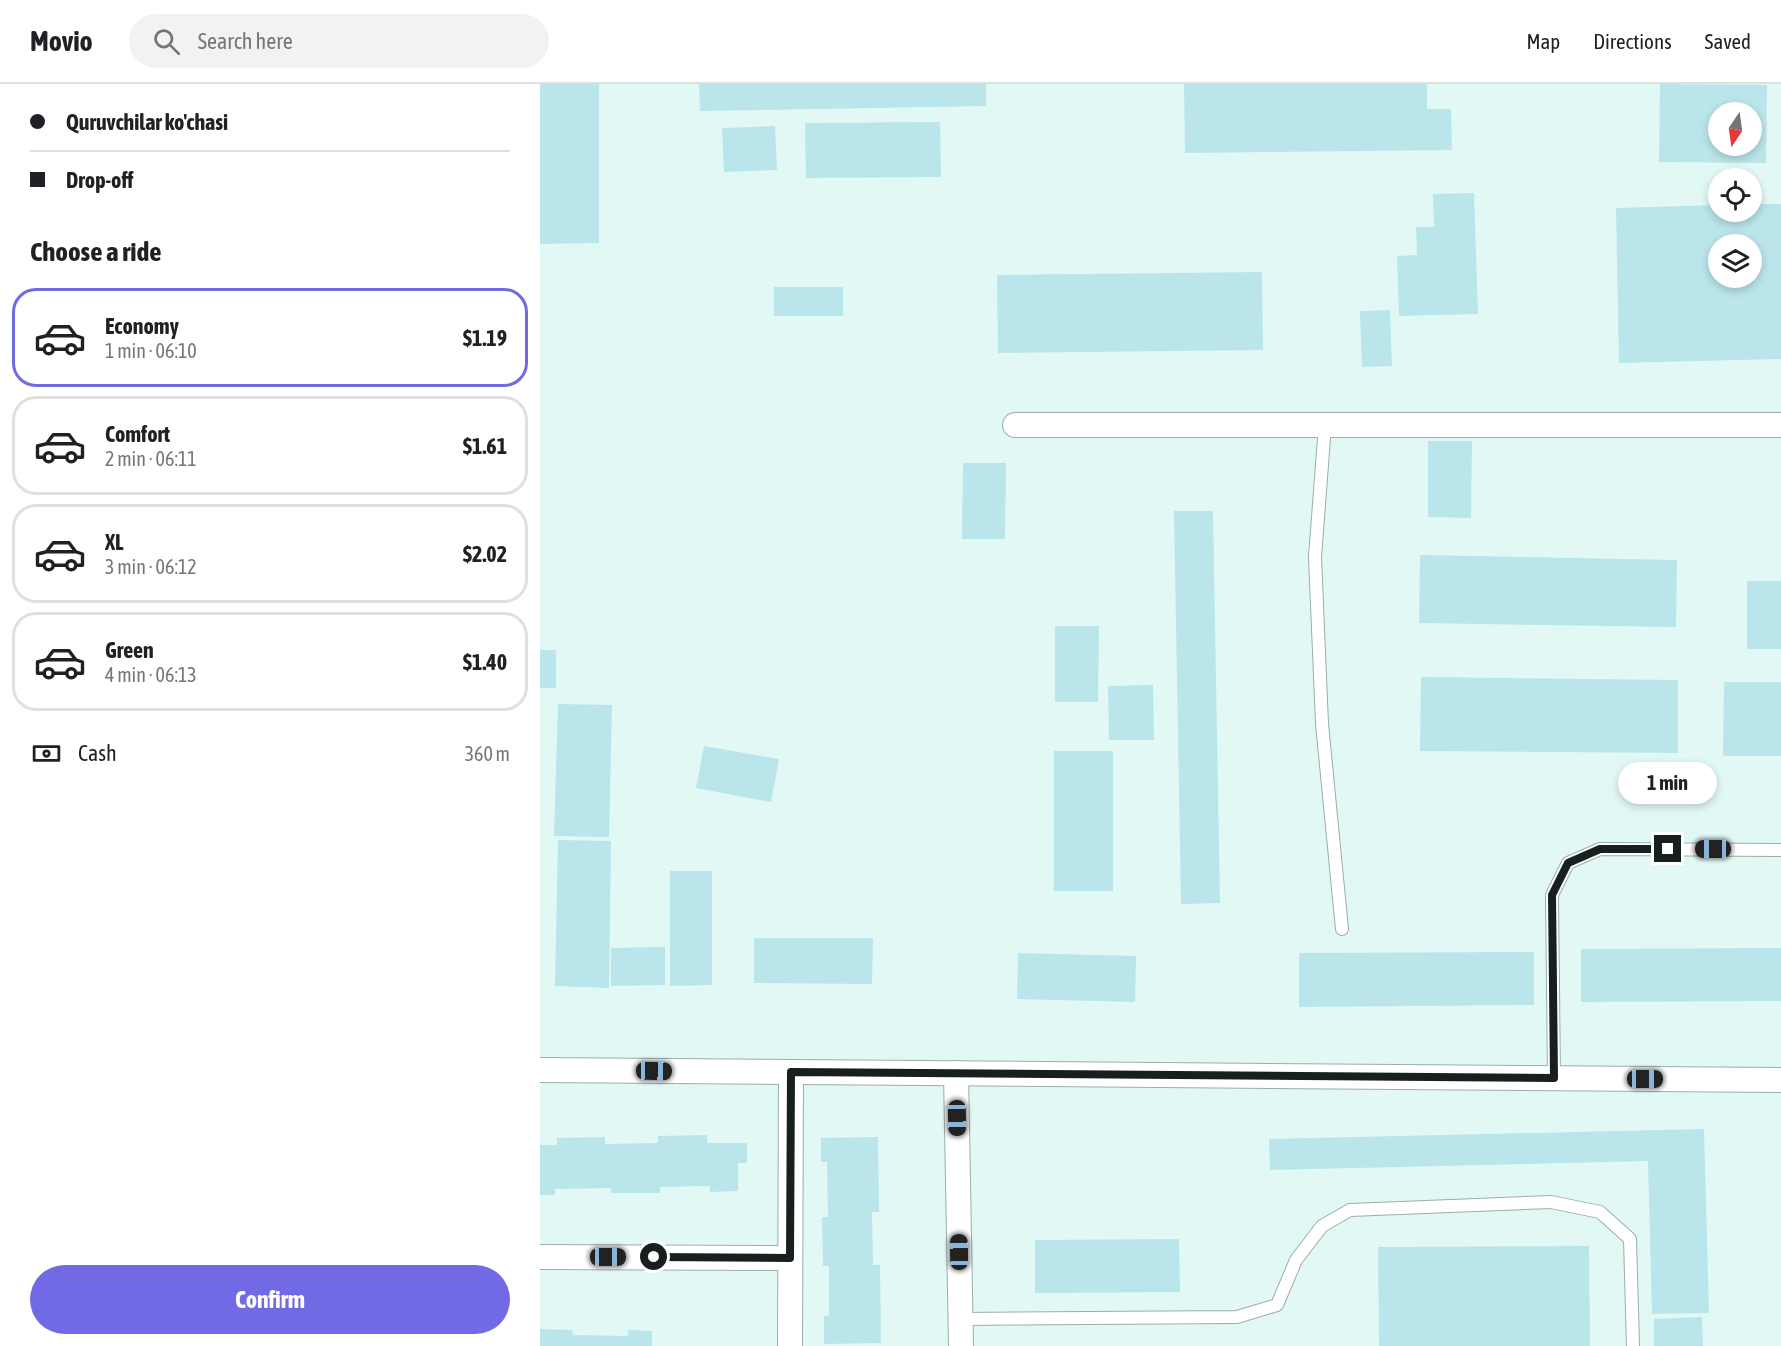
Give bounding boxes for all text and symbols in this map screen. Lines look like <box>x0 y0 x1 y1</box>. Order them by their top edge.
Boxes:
search box <box>129 14 549 68</box>
text: Movio <box>30 25 93 57</box>
icon: search <box>150 25 183 58</box>
text: Search here <box>198 28 293 54</box>
text: Map <box>1526 29 1560 53</box>
text: Directions <box>1593 29 1672 53</box>
text: Saved <box>1705 29 1751 53</box>
north arrow <box>1708 102 1762 156</box>
map controls <box>1708 102 1762 288</box>
text: Quruvchilar ko'chasi <box>66 109 228 135</box>
text: Drop-off <box>66 167 133 193</box>
button: locate <box>1708 168 1762 222</box>
button: layers <box>1708 234 1762 288</box>
text: Choose a ride <box>30 236 162 267</box>
icon: car <box>33 311 87 365</box>
text: Economy <box>105 313 179 339</box>
text: $1.19 <box>463 325 507 351</box>
text: 1 min · 06:10 <box>105 339 197 362</box>
icon: car <box>33 419 87 473</box>
text: Comfort <box>105 421 170 447</box>
text: $1.61 <box>463 433 507 459</box>
text: 2 min · 06:11 <box>105 447 197 470</box>
icon: car <box>33 527 87 581</box>
text: XL <box>105 529 123 555</box>
text: $2.02 <box>463 541 507 567</box>
text: 3 min · 06:12 <box>105 555 197 578</box>
icon: car <box>33 635 87 689</box>
text: Green <box>105 637 154 663</box>
text: $1.40 <box>463 649 507 675</box>
text: 4 min · 06:13 <box>105 663 197 686</box>
icon: cash <box>30 737 63 770</box>
text: Cash <box>78 740 117 766</box>
text: 360 m <box>465 742 510 765</box>
callout: 1 min <box>1618 762 1718 804</box>
text: 1 min <box>1647 771 1688 794</box>
route end <box>1654 835 1681 862</box>
car <box>1695 840 1731 858</box>
car <box>636 1062 672 1080</box>
car <box>1627 1070 1663 1088</box>
car <box>948 1100 966 1136</box>
car <box>950 1234 968 1270</box>
route start <box>640 1243 667 1270</box>
car <box>590 1248 626 1266</box>
button: Confirm <box>30 1265 510 1334</box>

